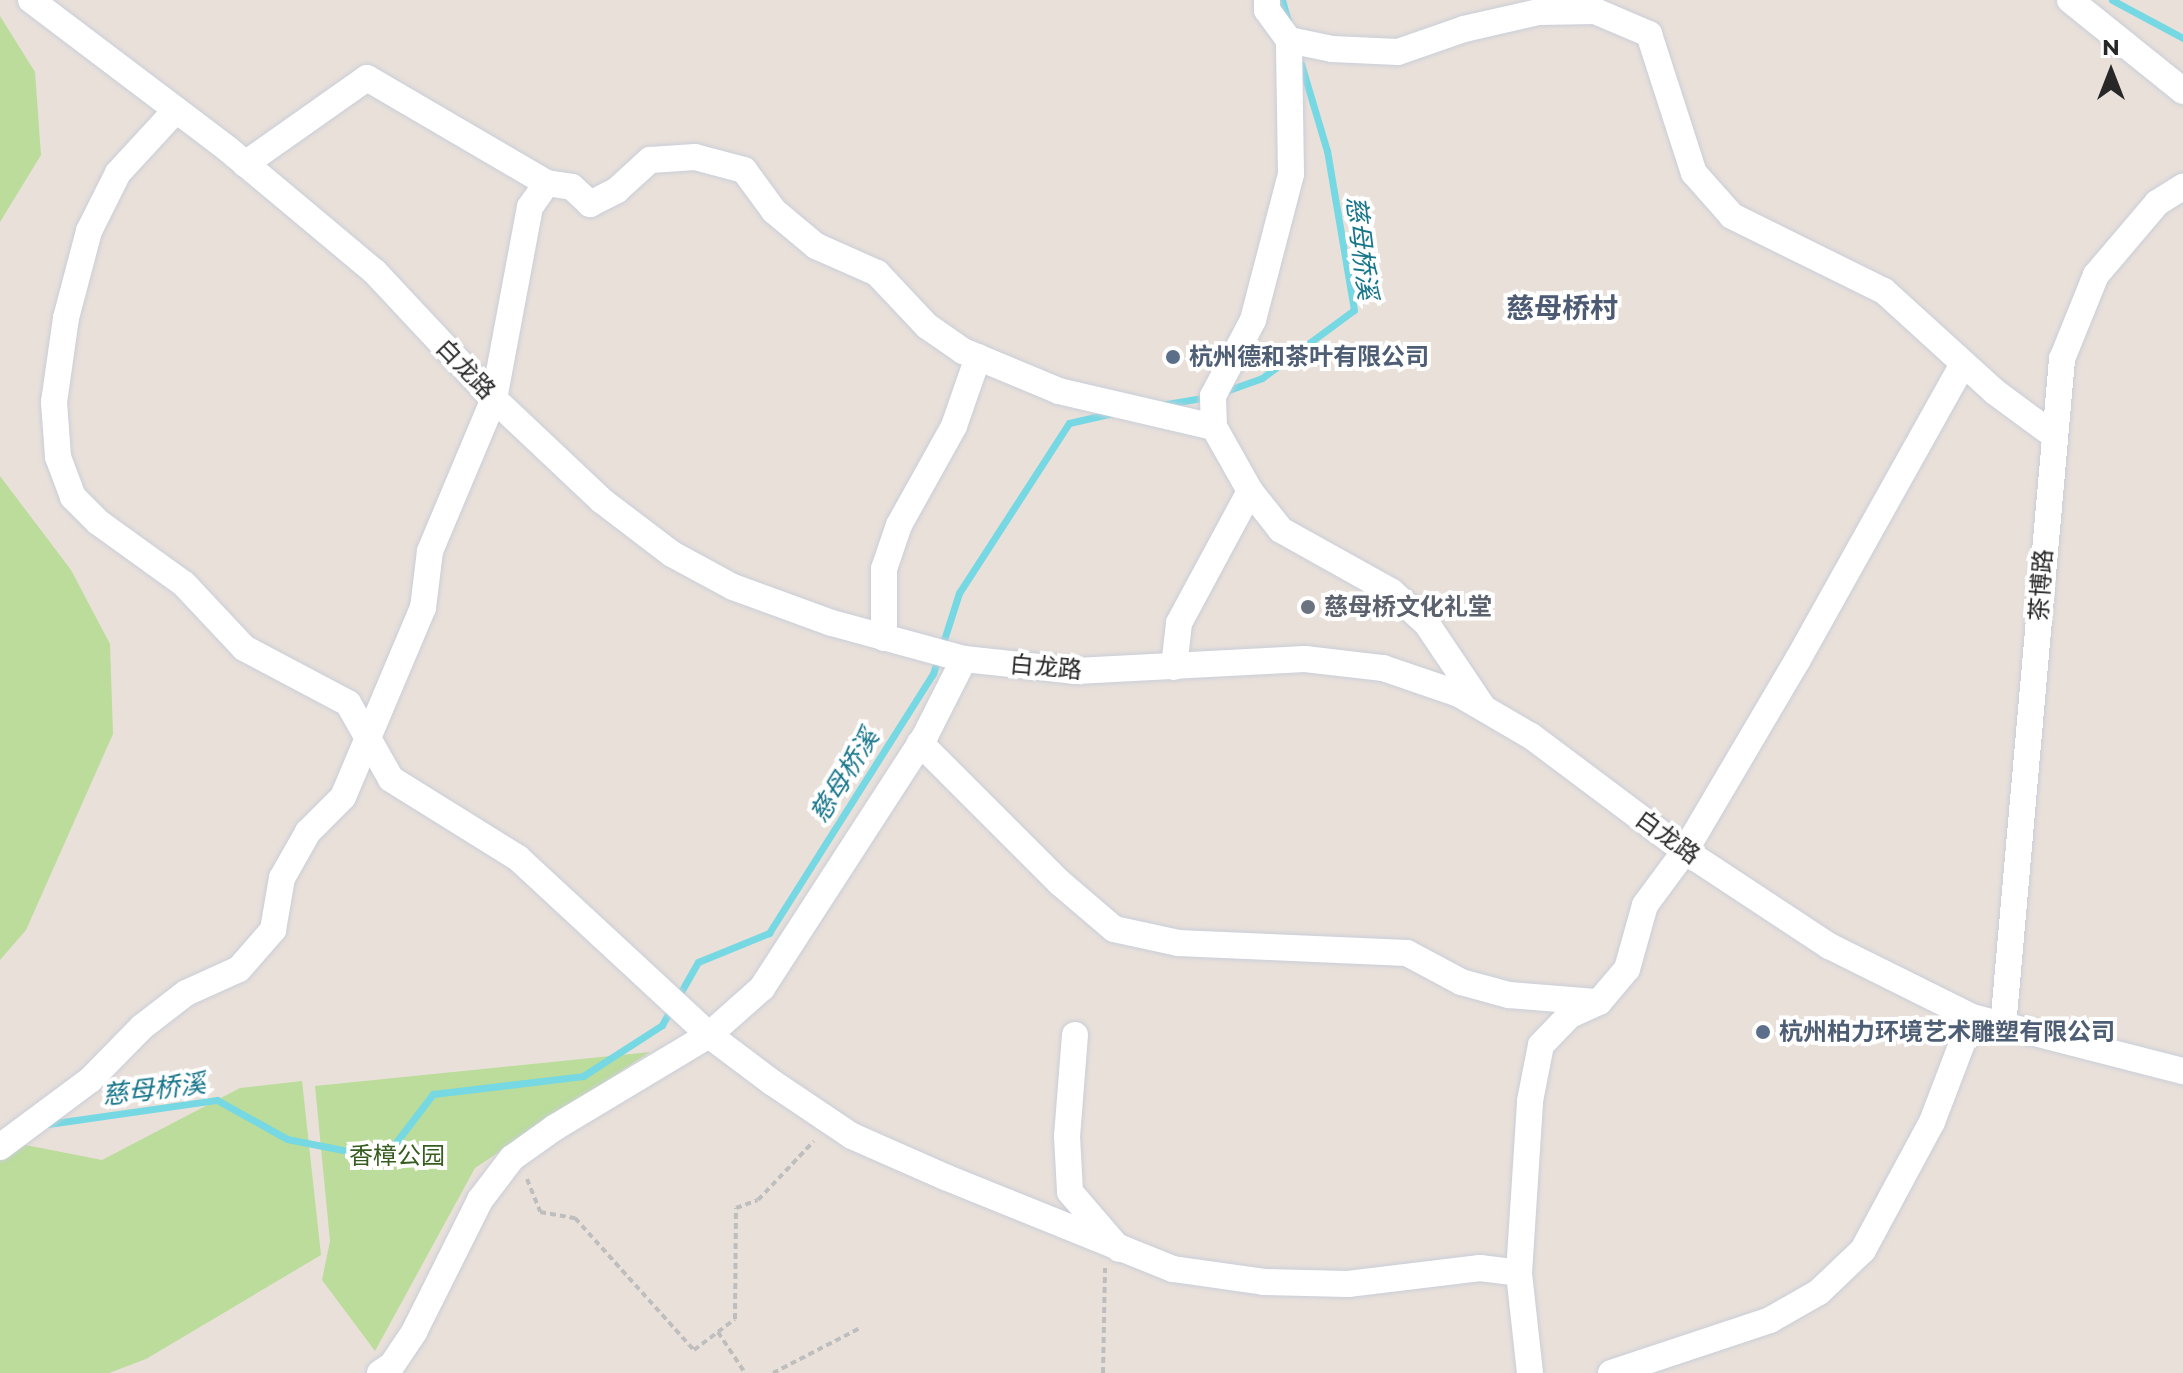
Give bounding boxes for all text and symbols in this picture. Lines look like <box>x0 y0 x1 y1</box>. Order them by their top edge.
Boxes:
north arrow <box>2071 32 2151 112</box>
text: N <box>2102 34 2120 61</box>
water label: 慈母桥溪 <box>1339 194 1383 302</box>
district label: 慈母桥村 <box>1506 291 1618 325</box>
street label: 白龙路 <box>431 333 501 405</box>
place label: 杭州德和茶叶有限公司 <box>1189 343 1429 371</box>
marker: 杭州德和茶叶有限公司 <box>1164 348 1182 366</box>
street label: 茶博路 <box>2024 548 2058 622</box>
place label: 慈母桥文化礼堂 <box>1324 593 1492 621</box>
marker: 慈母桥文化礼堂 <box>1299 598 1317 616</box>
street label: 白龙路 <box>1009 650 1083 684</box>
water label: 慈母桥溪 <box>804 724 886 828</box>
street label: 白龙路 <box>1630 804 1706 870</box>
place label: 杭州柏力环境艺术雕塑有限公司 <box>1779 1018 2115 1046</box>
marker: 杭州柏力环境艺术雕塑有限公司 <box>1754 1023 1772 1041</box>
water label: 慈母桥溪 <box>100 1068 208 1112</box>
park label: 香樟公园 <box>349 1142 445 1170</box>

